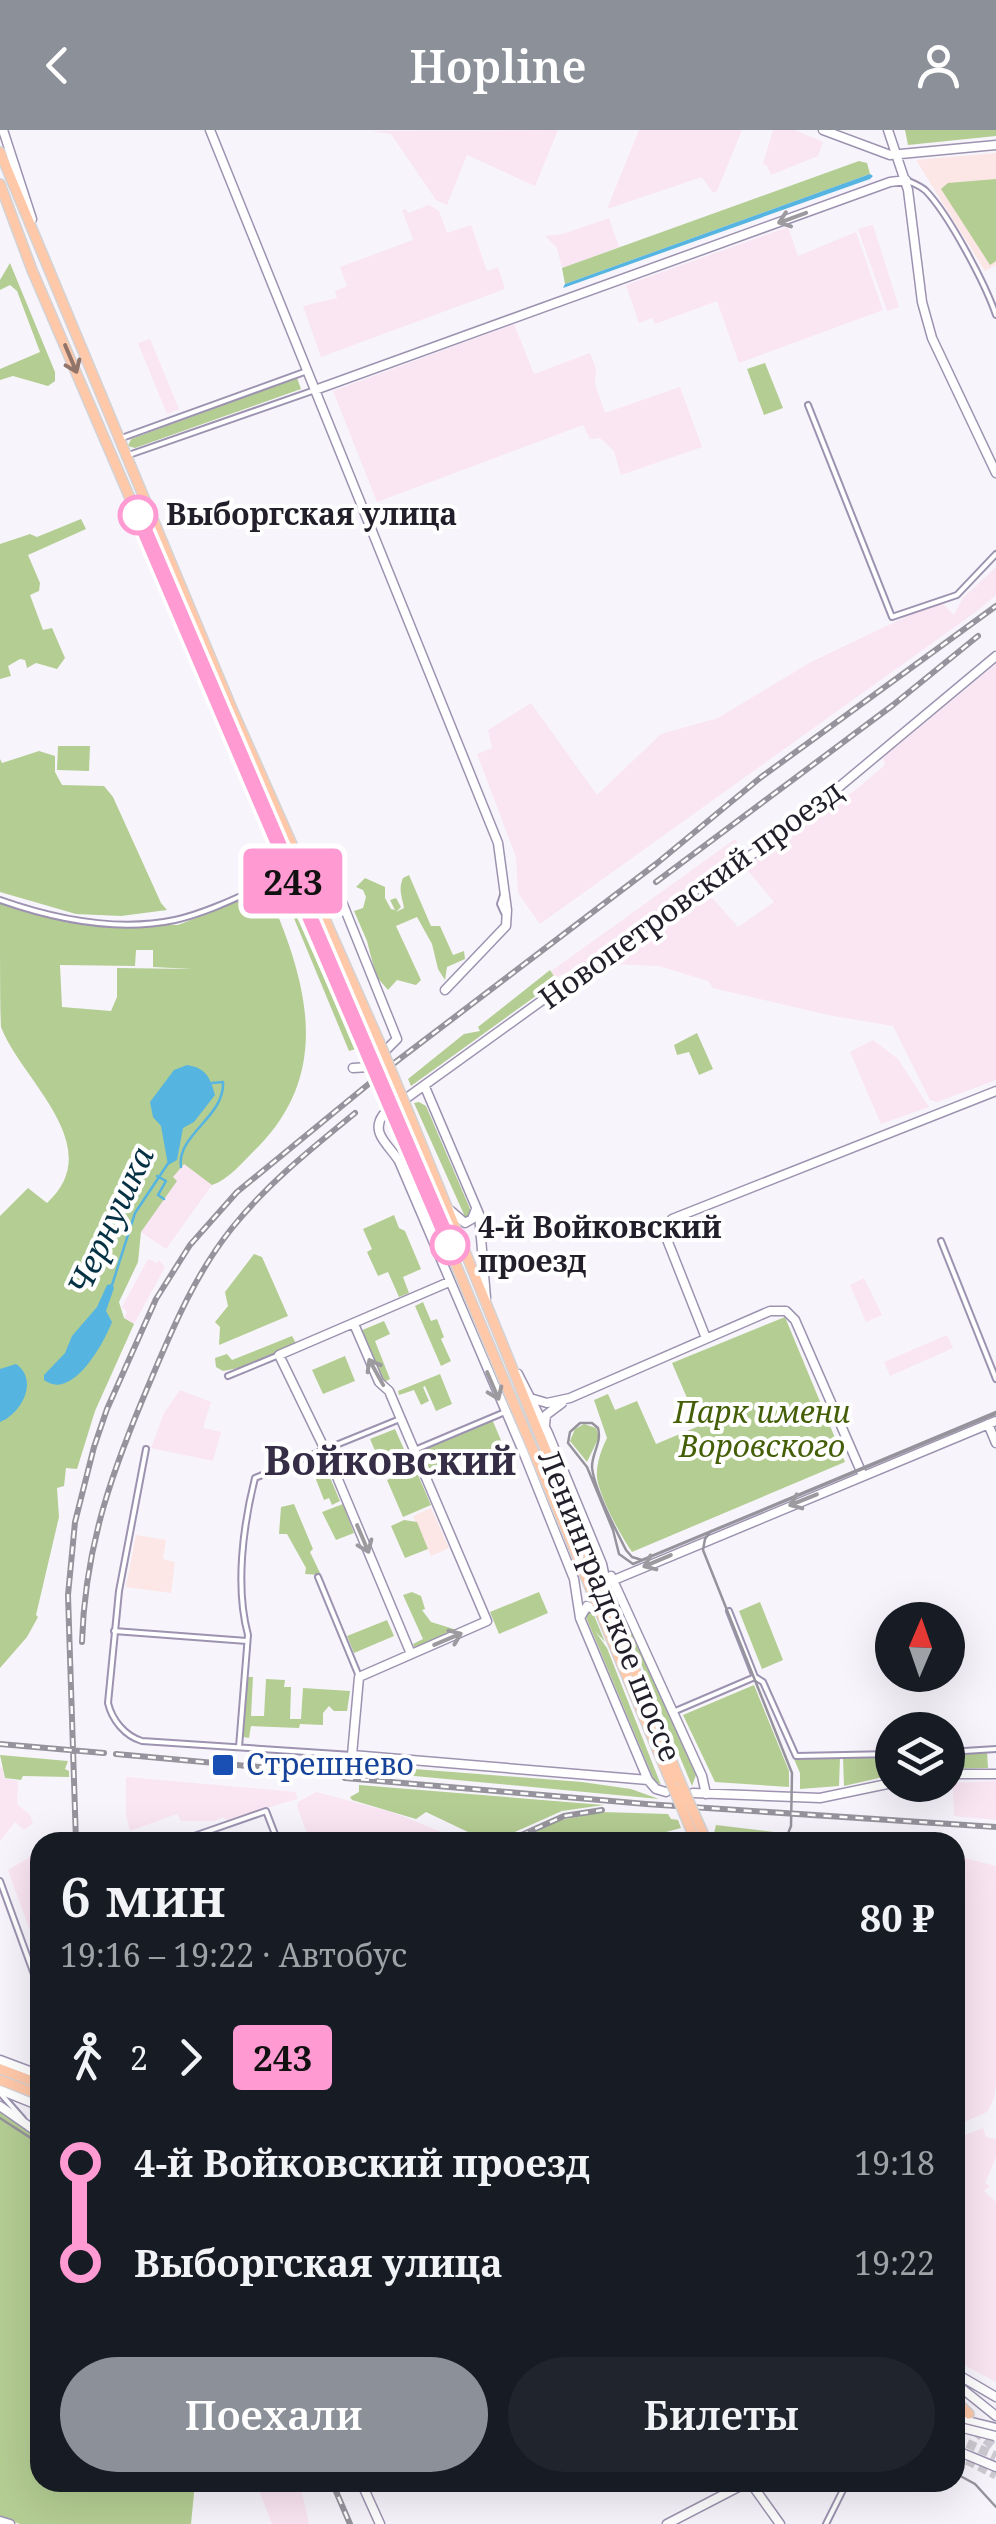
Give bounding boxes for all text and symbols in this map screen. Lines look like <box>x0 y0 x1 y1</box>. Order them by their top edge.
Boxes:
text: Hopline <box>409 35 587 96</box>
icon: back <box>30 38 85 93</box>
icon: person <box>911 38 966 93</box>
one-way arrow <box>778 210 809 228</box>
one-way arrow <box>63 343 81 374</box>
place label: Выборгская улица <box>166 493 457 534</box>
marker: Выборгская улица <box>119 496 157 534</box>
street label: Новопетровский проезд <box>530 770 850 1018</box>
line badge: 243 <box>236 848 350 914</box>
text: 243 <box>263 858 323 905</box>
water label: Чернушка <box>56 1139 163 1302</box>
place label: 4-й Войковский проезд <box>478 1206 722 1281</box>
marker: 4-й Войковский проезд <box>431 1226 469 1264</box>
one-way arrow <box>366 1358 385 1387</box>
one-way arrow <box>485 1370 503 1401</box>
park label: Парк имени Воровского <box>673 1391 851 1466</box>
district label: Войковский <box>264 1432 516 1487</box>
street label: Ленинградское шоссе <box>529 1444 692 1767</box>
one-way arrow <box>788 1493 819 1511</box>
one-way arrow <box>355 1523 373 1554</box>
one-way arrow <box>642 1553 673 1571</box>
north arrow <box>875 1602 965 1692</box>
map controls <box>875 1602 965 1802</box>
one-way arrow <box>433 1628 463 1646</box>
button: layers <box>875 1712 965 1802</box>
place label: Стрешнево <box>246 1743 414 1784</box>
marker: Стрешнево <box>210 1752 236 1778</box>
text: 6 мин <box>60 1858 226 1933</box>
text: 80 ₽ <box>860 1891 935 1943</box>
text: 19:16 – 19:22 · Автобус <box>60 1933 407 1976</box>
icon: walk <box>60 2030 115 2085</box>
icon: forward <box>163 2030 218 2085</box>
text: 243 <box>253 2034 312 2081</box>
text: 2 <box>130 2036 148 2079</box>
text: 4-й Войковский проезд <box>134 2136 590 2188</box>
text: 19:18 <box>854 2141 935 2184</box>
text: Выборгская улица <box>134 2236 503 2288</box>
text: 19:22 <box>854 2241 935 2284</box>
button: Поехали <box>60 2357 488 2472</box>
button: Билеты <box>508 2357 935 2472</box>

